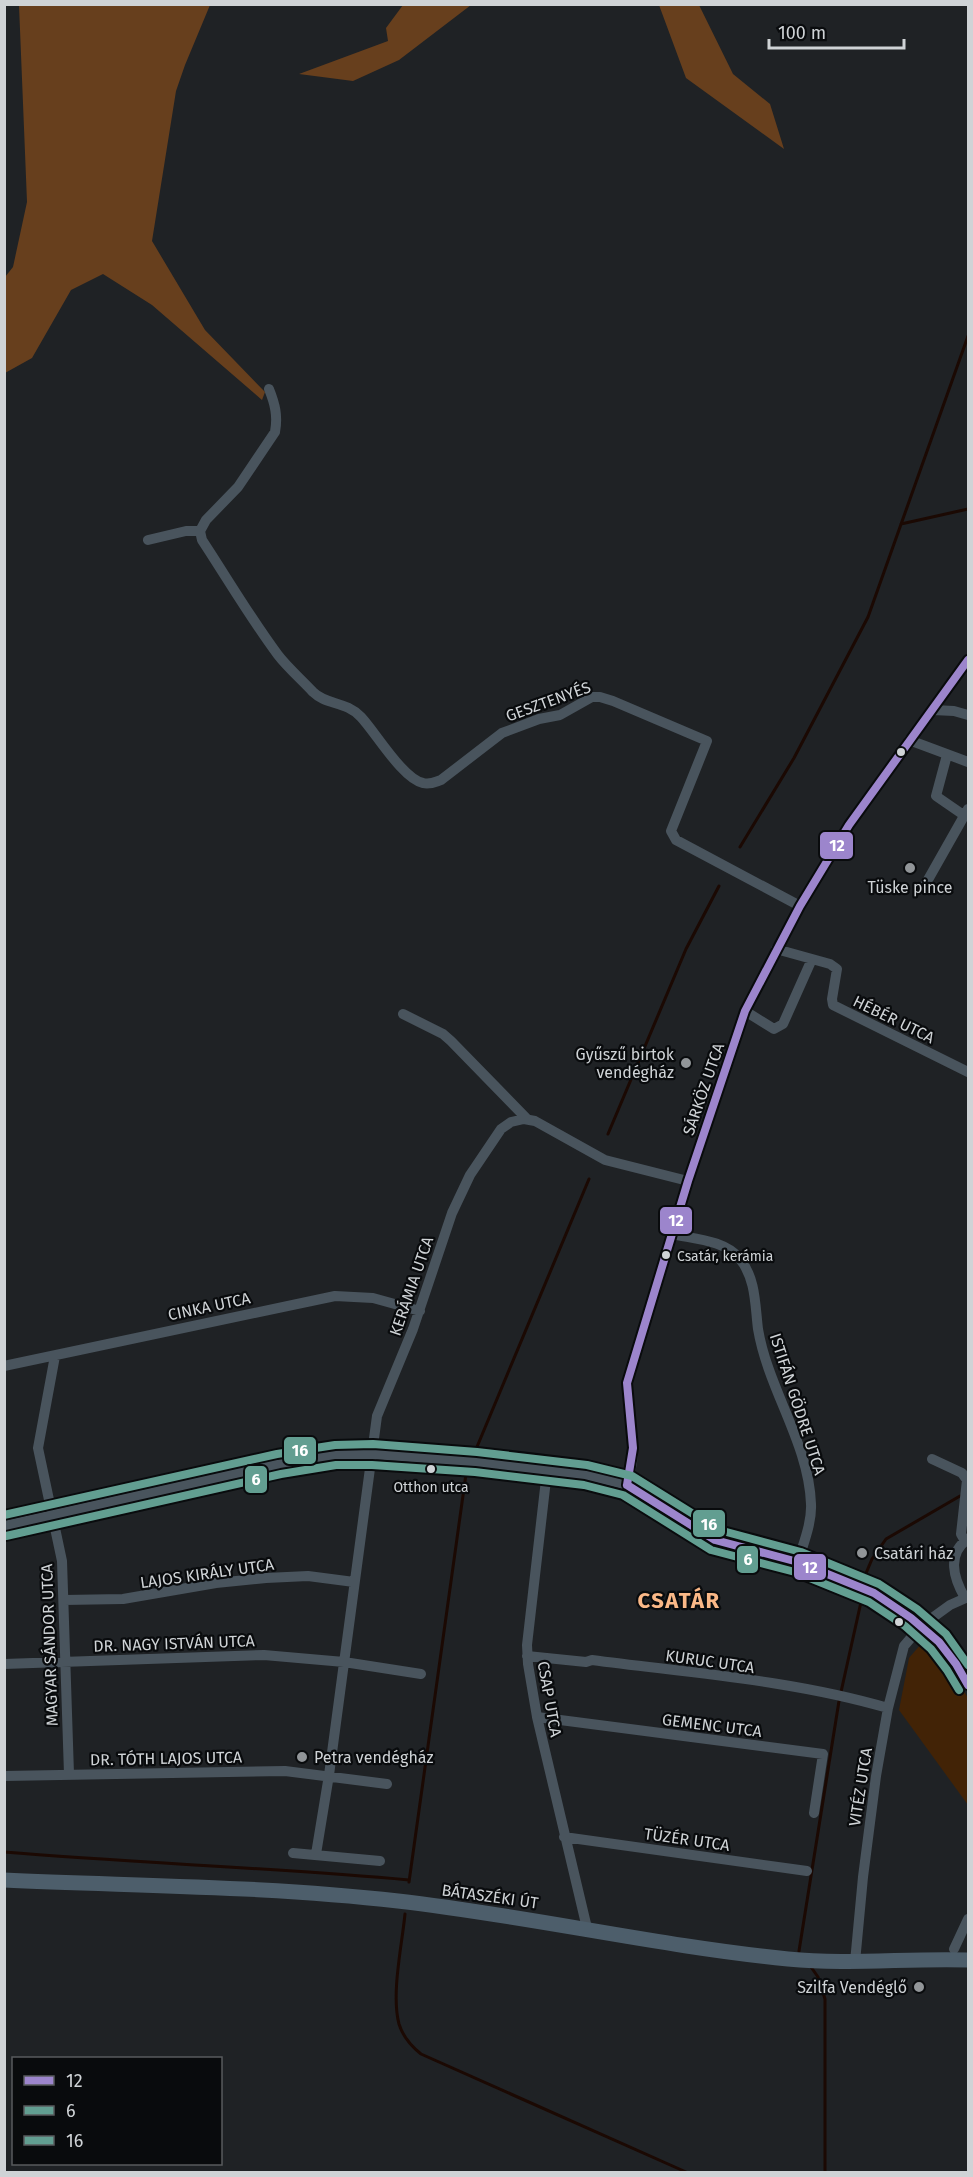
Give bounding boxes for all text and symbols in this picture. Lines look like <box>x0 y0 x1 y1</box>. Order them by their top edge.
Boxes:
scale bar <box>769 12 904 50</box>
text: 100 m <box>778 22 826 44</box>
street label: GESZTENYÉS <box>503 676 593 726</box>
unlabelled marker <box>895 746 907 758</box>
line badge: 12 <box>819 831 854 860</box>
text: 12 <box>829 836 845 855</box>
marker: Tüske pince <box>903 861 917 875</box>
place label: Tüske pince <box>868 878 952 897</box>
street label: HÉBÉR UTCA <box>850 991 939 1048</box>
street label: SÁRKÖZ UTCA <box>678 1039 728 1138</box>
place label: Gyűszű birtok vendégház <box>576 1045 675 1082</box>
marker: Gyűszű birtok vendégház <box>679 1056 693 1070</box>
line badge: 12 <box>659 1206 693 1235</box>
text: 12 <box>668 1211 684 1230</box>
street label: KERÁMIA UTCA <box>385 1233 438 1338</box>
place label: Csatár, kerámia <box>677 1248 773 1265</box>
marker: Csatár, kerámia <box>660 1249 672 1261</box>
street label: CINKA UTCA <box>166 1288 253 1325</box>
street label: ISTIFÁN GÖDRE UTCA <box>766 1331 831 1478</box>
line badge: 16 <box>283 1436 317 1465</box>
text: 16 <box>292 1441 308 1460</box>
marker: Otthon utca <box>425 1463 437 1475</box>
line badge: 6 <box>244 1465 268 1494</box>
text: 6 <box>251 1470 261 1489</box>
place label: Otthon utca <box>393 1479 469 1496</box>
line badge: 16 <box>692 1509 726 1538</box>
text: 16 <box>701 1515 717 1534</box>
place label: Csatári ház <box>874 1544 953 1563</box>
line badge: 6 <box>736 1545 759 1574</box>
marker: Csatári ház <box>855 1546 869 1560</box>
text: 6 <box>743 1550 753 1569</box>
line badge: 12 <box>793 1553 827 1581</box>
street label: LAJOS KIRÁLY UTCA <box>139 1554 276 1592</box>
text: 12 <box>802 1558 818 1577</box>
street label: MAGYAR SÁNDOR UTCA <box>36 1563 62 1727</box>
district label: CSATÁR <box>637 1587 721 1614</box>
unlabelled marker <box>893 1616 905 1628</box>
street label: DR. NAGY ISTVÁN UTCA <box>93 1630 256 1656</box>
street label: KURUC UTCA <box>664 1646 756 1677</box>
street label: CSAP UTCA <box>534 1660 566 1739</box>
street label: GEMENC UTCA <box>661 1710 764 1741</box>
street label: VITÉZ UTCA <box>844 1745 876 1828</box>
street label: DR. TÓTH LAJOS UTCA <box>90 1747 243 1769</box>
place label: Petra vendégház <box>314 1748 433 1767</box>
marker: Petra vendégház <box>295 1750 309 1764</box>
street label: TÜZÉR UTCA <box>643 1823 732 1855</box>
street label: BÁTASZÉKI ÚT <box>440 1879 540 1913</box>
place label: Szilfa Vendéglő <box>797 1978 907 1997</box>
marker: Szilfa Vendéglő <box>912 1980 926 1994</box>
legend <box>12 2057 222 2165</box>
text: 12 <box>66 2070 83 2092</box>
text: 6 <box>66 2100 76 2122</box>
text: 16 <box>66 2130 83 2152</box>

